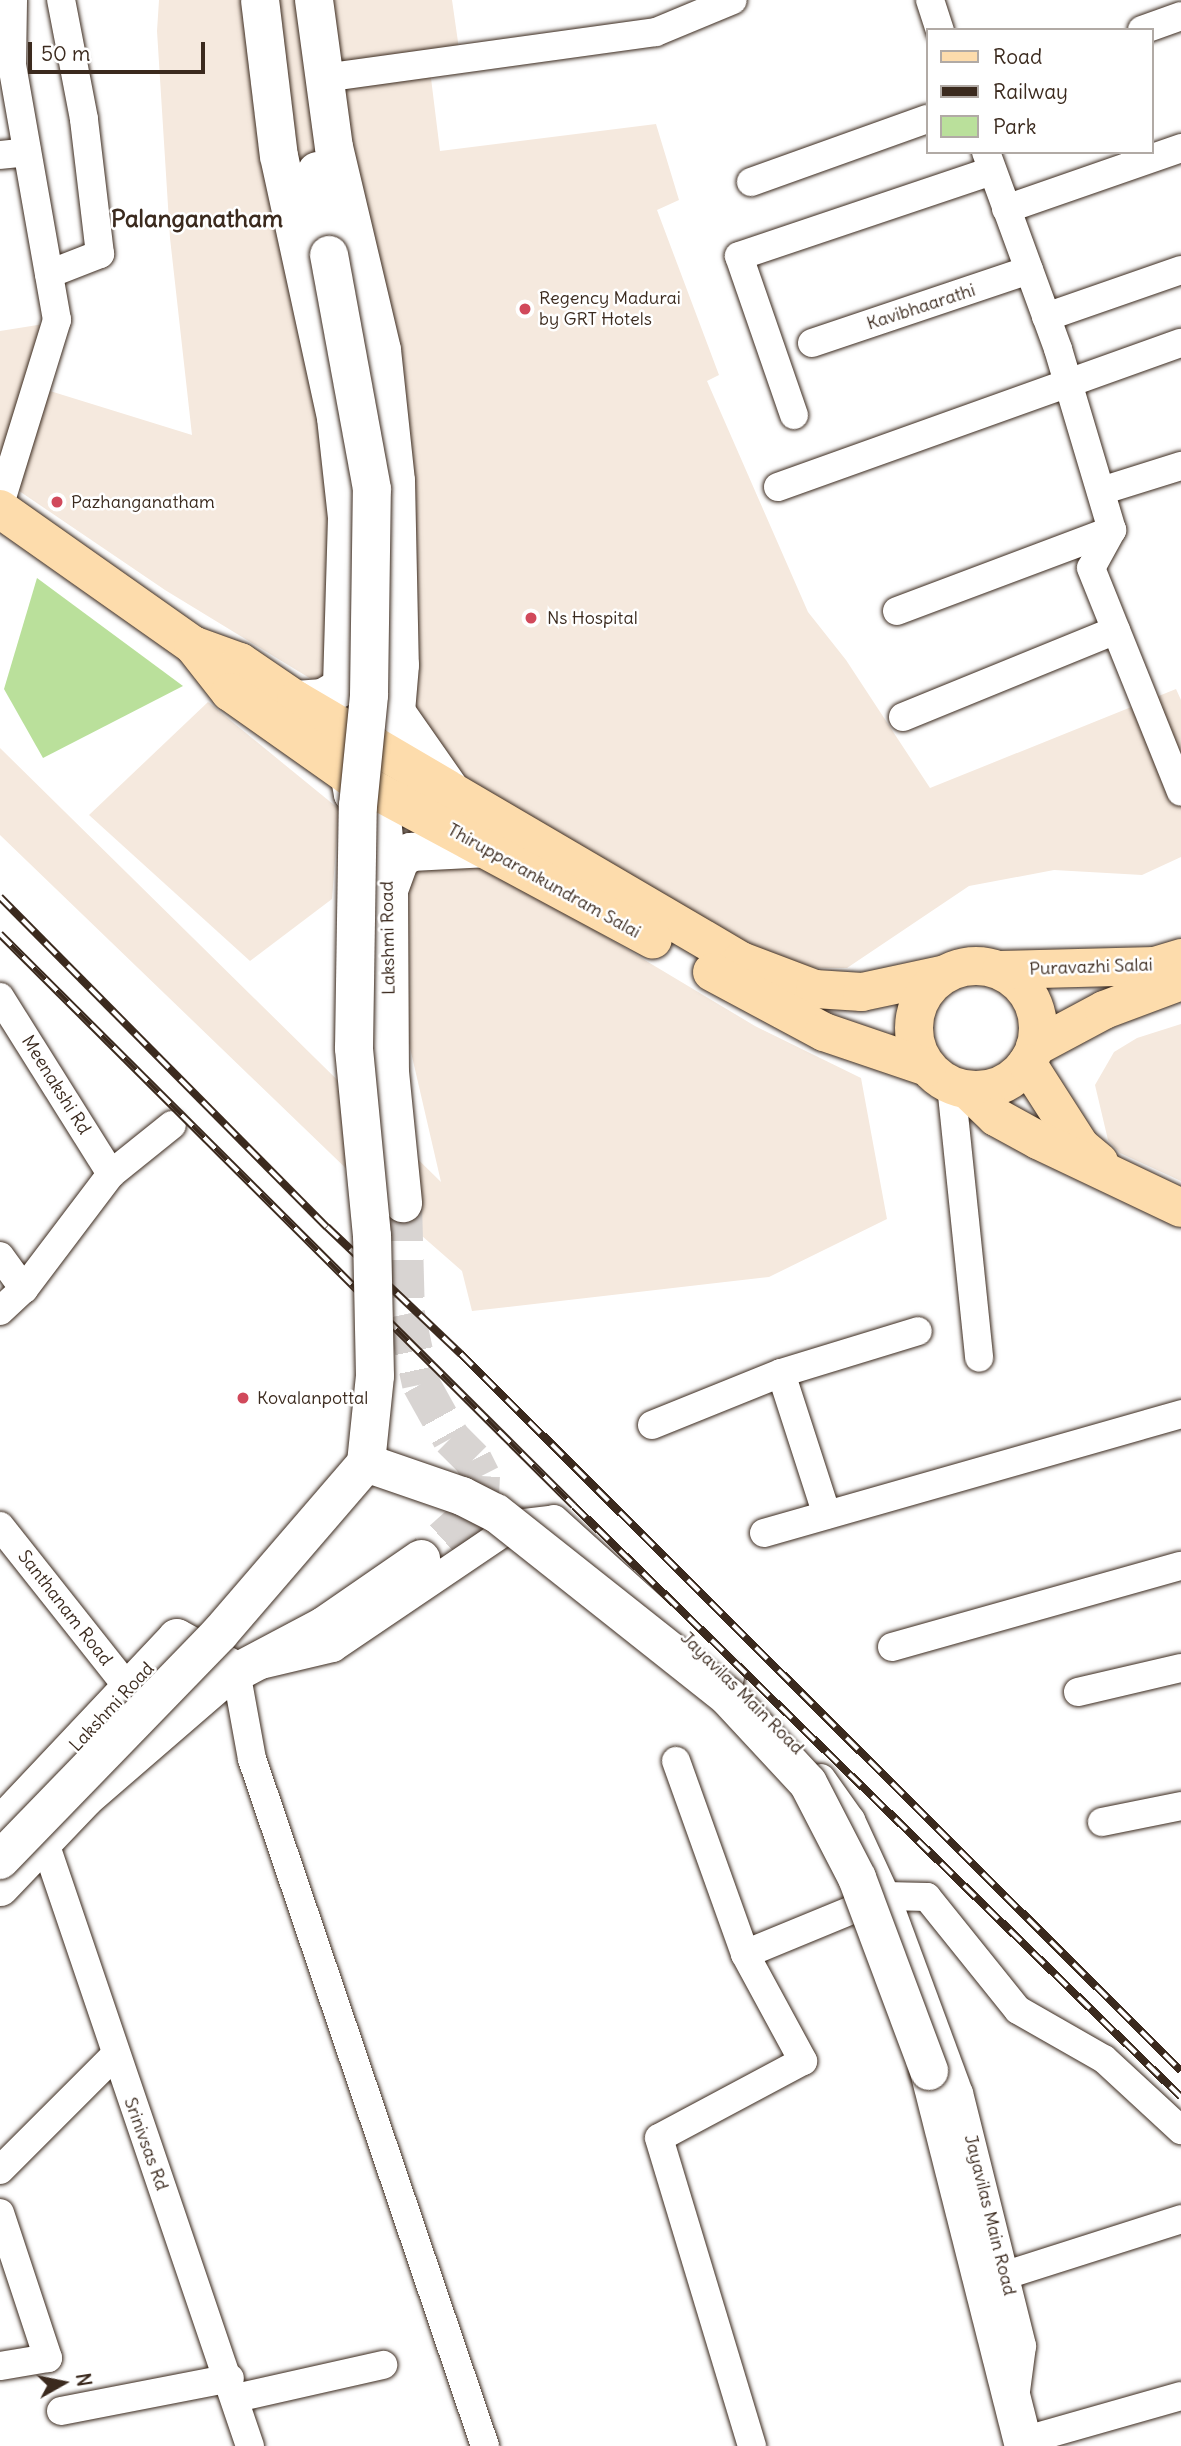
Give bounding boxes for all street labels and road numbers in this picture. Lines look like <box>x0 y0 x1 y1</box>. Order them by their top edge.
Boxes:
street label: Kavibhaarathi <box>864 279 978 335</box>
street label: Thirupparankundram Salai <box>444 819 644 943</box>
street label: Lakshmi Road <box>376 881 400 995</box>
street label: Puravazhi Salai <box>1029 954 1153 980</box>
street label: Meenakshi Rd <box>17 1032 95 1138</box>
street label: Santhanam Road <box>13 1546 117 1670</box>
street label: Jayavilas Main Road <box>676 1627 808 1759</box>
street label: Lakshmi Road <box>65 1658 159 1756</box>
street label: Srinivsas Rd <box>119 2095 173 2193</box>
street label: Jayavilas Main Road <box>960 2132 1020 2298</box>

